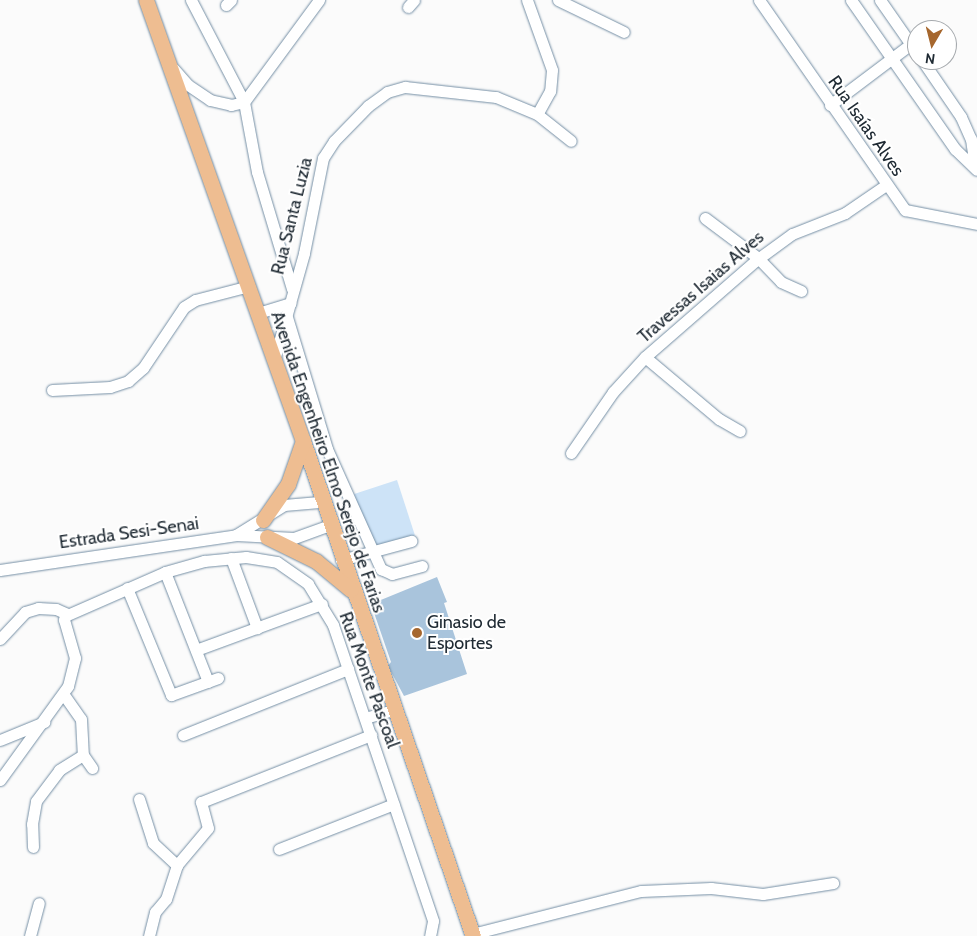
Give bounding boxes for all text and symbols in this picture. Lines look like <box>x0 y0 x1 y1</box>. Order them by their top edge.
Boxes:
north arrow <box>907 20 957 70</box>
text: N <box>924 49 936 68</box>
street label: Rua Isaías Alves <box>823 72 909 180</box>
street label: Rua Santa Luzia <box>267 155 317 277</box>
street label: Travessas Isaias Alves <box>634 226 768 348</box>
street label: Avenida Engenheiro Elmo Serejo de Farias <box>266 309 390 615</box>
street label: Estrada Sesi-Senai <box>58 512 200 554</box>
street label: Rua Monte Pascoal <box>334 609 404 751</box>
place label: Ginasio de Esportes <box>427 612 506 654</box>
marker: Ginasio de Esportes <box>411 627 423 639</box>

